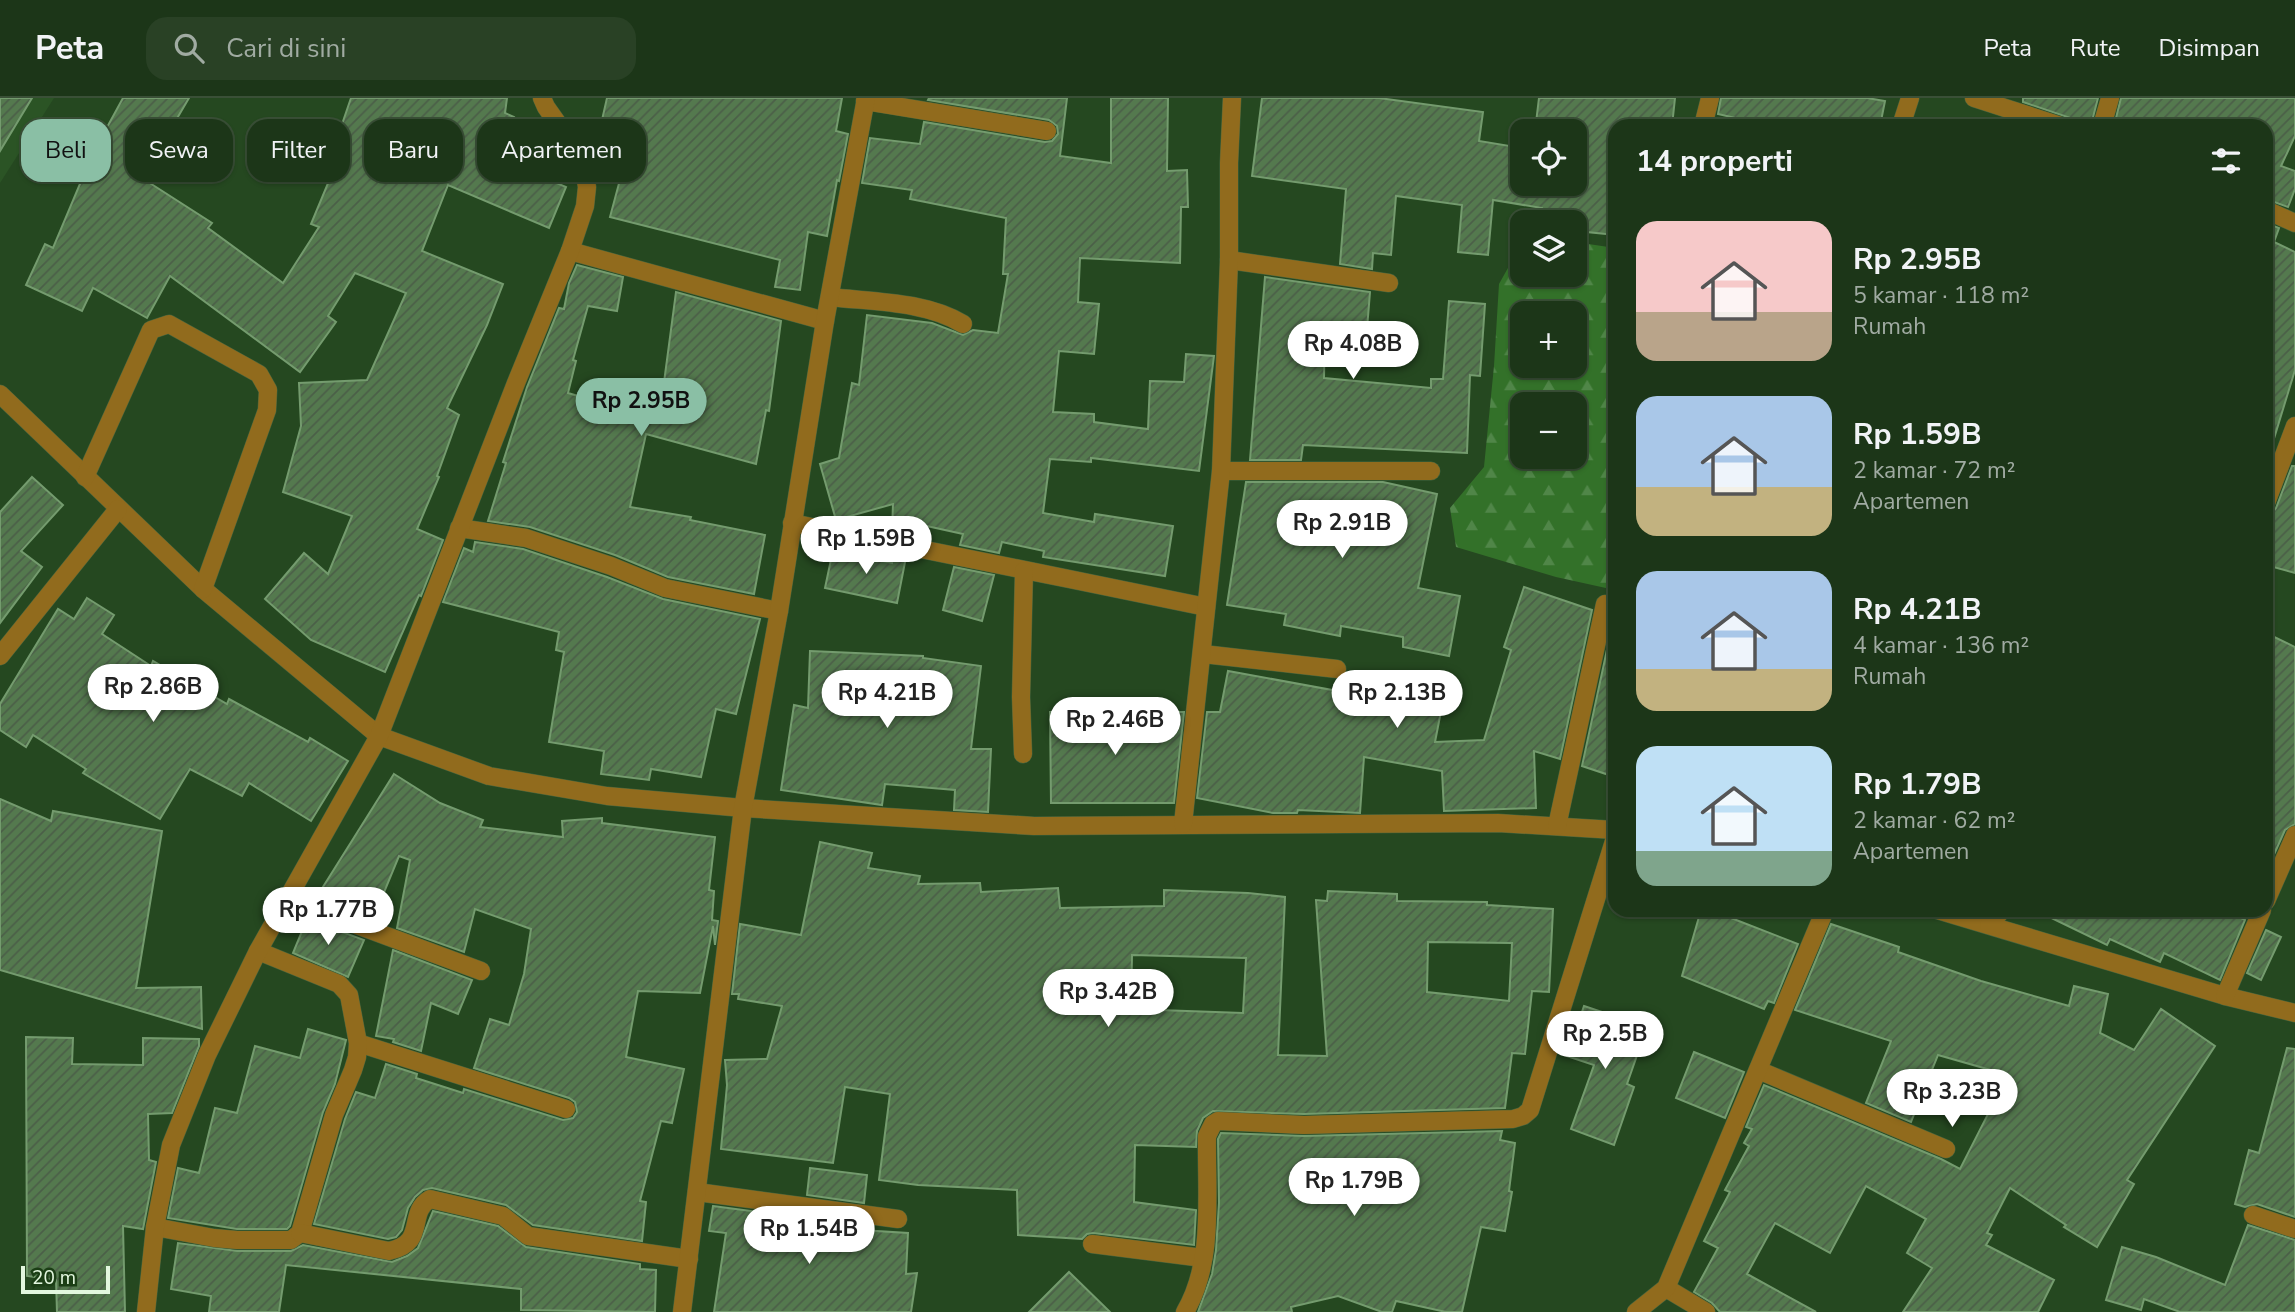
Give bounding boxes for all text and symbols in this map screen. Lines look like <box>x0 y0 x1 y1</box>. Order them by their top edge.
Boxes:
search box <box>146 17 636 80</box>
text: Peta <box>35 26 104 71</box>
icon: search <box>170 29 208 67</box>
text: Cari di sini <box>226 31 346 66</box>
text: Peta <box>1983 32 2032 64</box>
text: Rute <box>2070 32 2121 64</box>
text: Disimpan <box>2159 32 2260 64</box>
chip: Beli <box>21 119 111 182</box>
chip: Sewa <box>125 119 233 182</box>
chip: Filter <box>247 119 350 182</box>
chip: Baru <box>364 119 463 182</box>
chip: Apartemen <box>477 119 646 182</box>
map controls <box>1510 119 1587 469</box>
button: locate <box>1510 119 1587 196</box>
text: 14 properti <box>1636 141 1793 182</box>
icon: filters <box>2207 142 2245 180</box>
button: layers <box>1510 210 1587 287</box>
text: Rp 2.95B <box>1853 239 1982 280</box>
icon: home <box>1692 249 1776 333</box>
text: 5 kamar · 118 m² <box>1853 280 2029 311</box>
button: + <box>1510 301 1587 378</box>
text: Rumah <box>1853 311 1926 342</box>
pin: Rp 4.08B <box>1281 322 1425 381</box>
text: Rp 4.08B <box>1304 328 1402 359</box>
pin: Rp 2.95B <box>569 378 713 438</box>
text: Rp 2.95B <box>592 385 690 416</box>
button: − <box>1510 392 1587 469</box>
text: Rp 1.59B <box>1853 414 1982 455</box>
icon: home <box>1692 424 1776 508</box>
text: 2 kamar · 72 m² <box>1853 455 2015 486</box>
text: Apartemen <box>1853 486 1969 517</box>
pin: Rp 2.91B <box>1270 500 1414 560</box>
text: Rp 2.91B <box>1293 507 1391 538</box>
pin: Rp 1.59B <box>794 517 938 576</box>
text: Rp 1.59B <box>817 523 915 554</box>
text: Rp 4.21B <box>1853 589 1982 630</box>
icon: home <box>1692 599 1776 683</box>
text: 4 kamar · 136 m² <box>1853 630 2029 661</box>
text: Rumah <box>1853 661 1926 692</box>
pin: Rp 2.86B <box>81 664 225 724</box>
pin: Rp 4.21B <box>815 670 959 730</box>
pin: Rp 2.13B <box>1325 670 1469 730</box>
text: Rp 2.86B <box>104 671 202 702</box>
text: Rp 4.21B <box>838 677 936 708</box>
text: Rp 2.13B <box>1348 677 1446 708</box>
pin: Rp 2.46B <box>1043 698 1187 757</box>
text: Rp 2.46B <box>1066 704 1164 735</box>
text: Rp 1.79B <box>1853 764 1982 805</box>
icon: home <box>1692 774 1776 858</box>
text: 2 kamar · 62 m² <box>1853 805 2015 836</box>
text: Apartemen <box>1853 836 1969 867</box>
pin: Rp 1.77B <box>256 888 400 947</box>
text: Rp 1.77B <box>279 894 377 925</box>
pin: Rp 3.42B <box>1036 970 1180 1029</box>
text: Rp 3.42B <box>1059 976 1157 1007</box>
pin: Rp 2.5B <box>1540 1012 1670 1071</box>
text: Rp 2.5B <box>1563 1018 1647 1049</box>
pin: Rp 3.23B <box>1880 1070 2024 1129</box>
text: Rp 3.23B <box>1903 1076 2001 1107</box>
pin: Rp 1.79B <box>1282 1158 1426 1218</box>
text: Rp 1.79B <box>1305 1165 1403 1196</box>
pin: Rp 1.54B <box>737 1206 881 1266</box>
text: Rp 1.54B <box>760 1213 858 1244</box>
scale bar <box>21 1263 110 1295</box>
text: 20 m <box>32 1265 76 1291</box>

